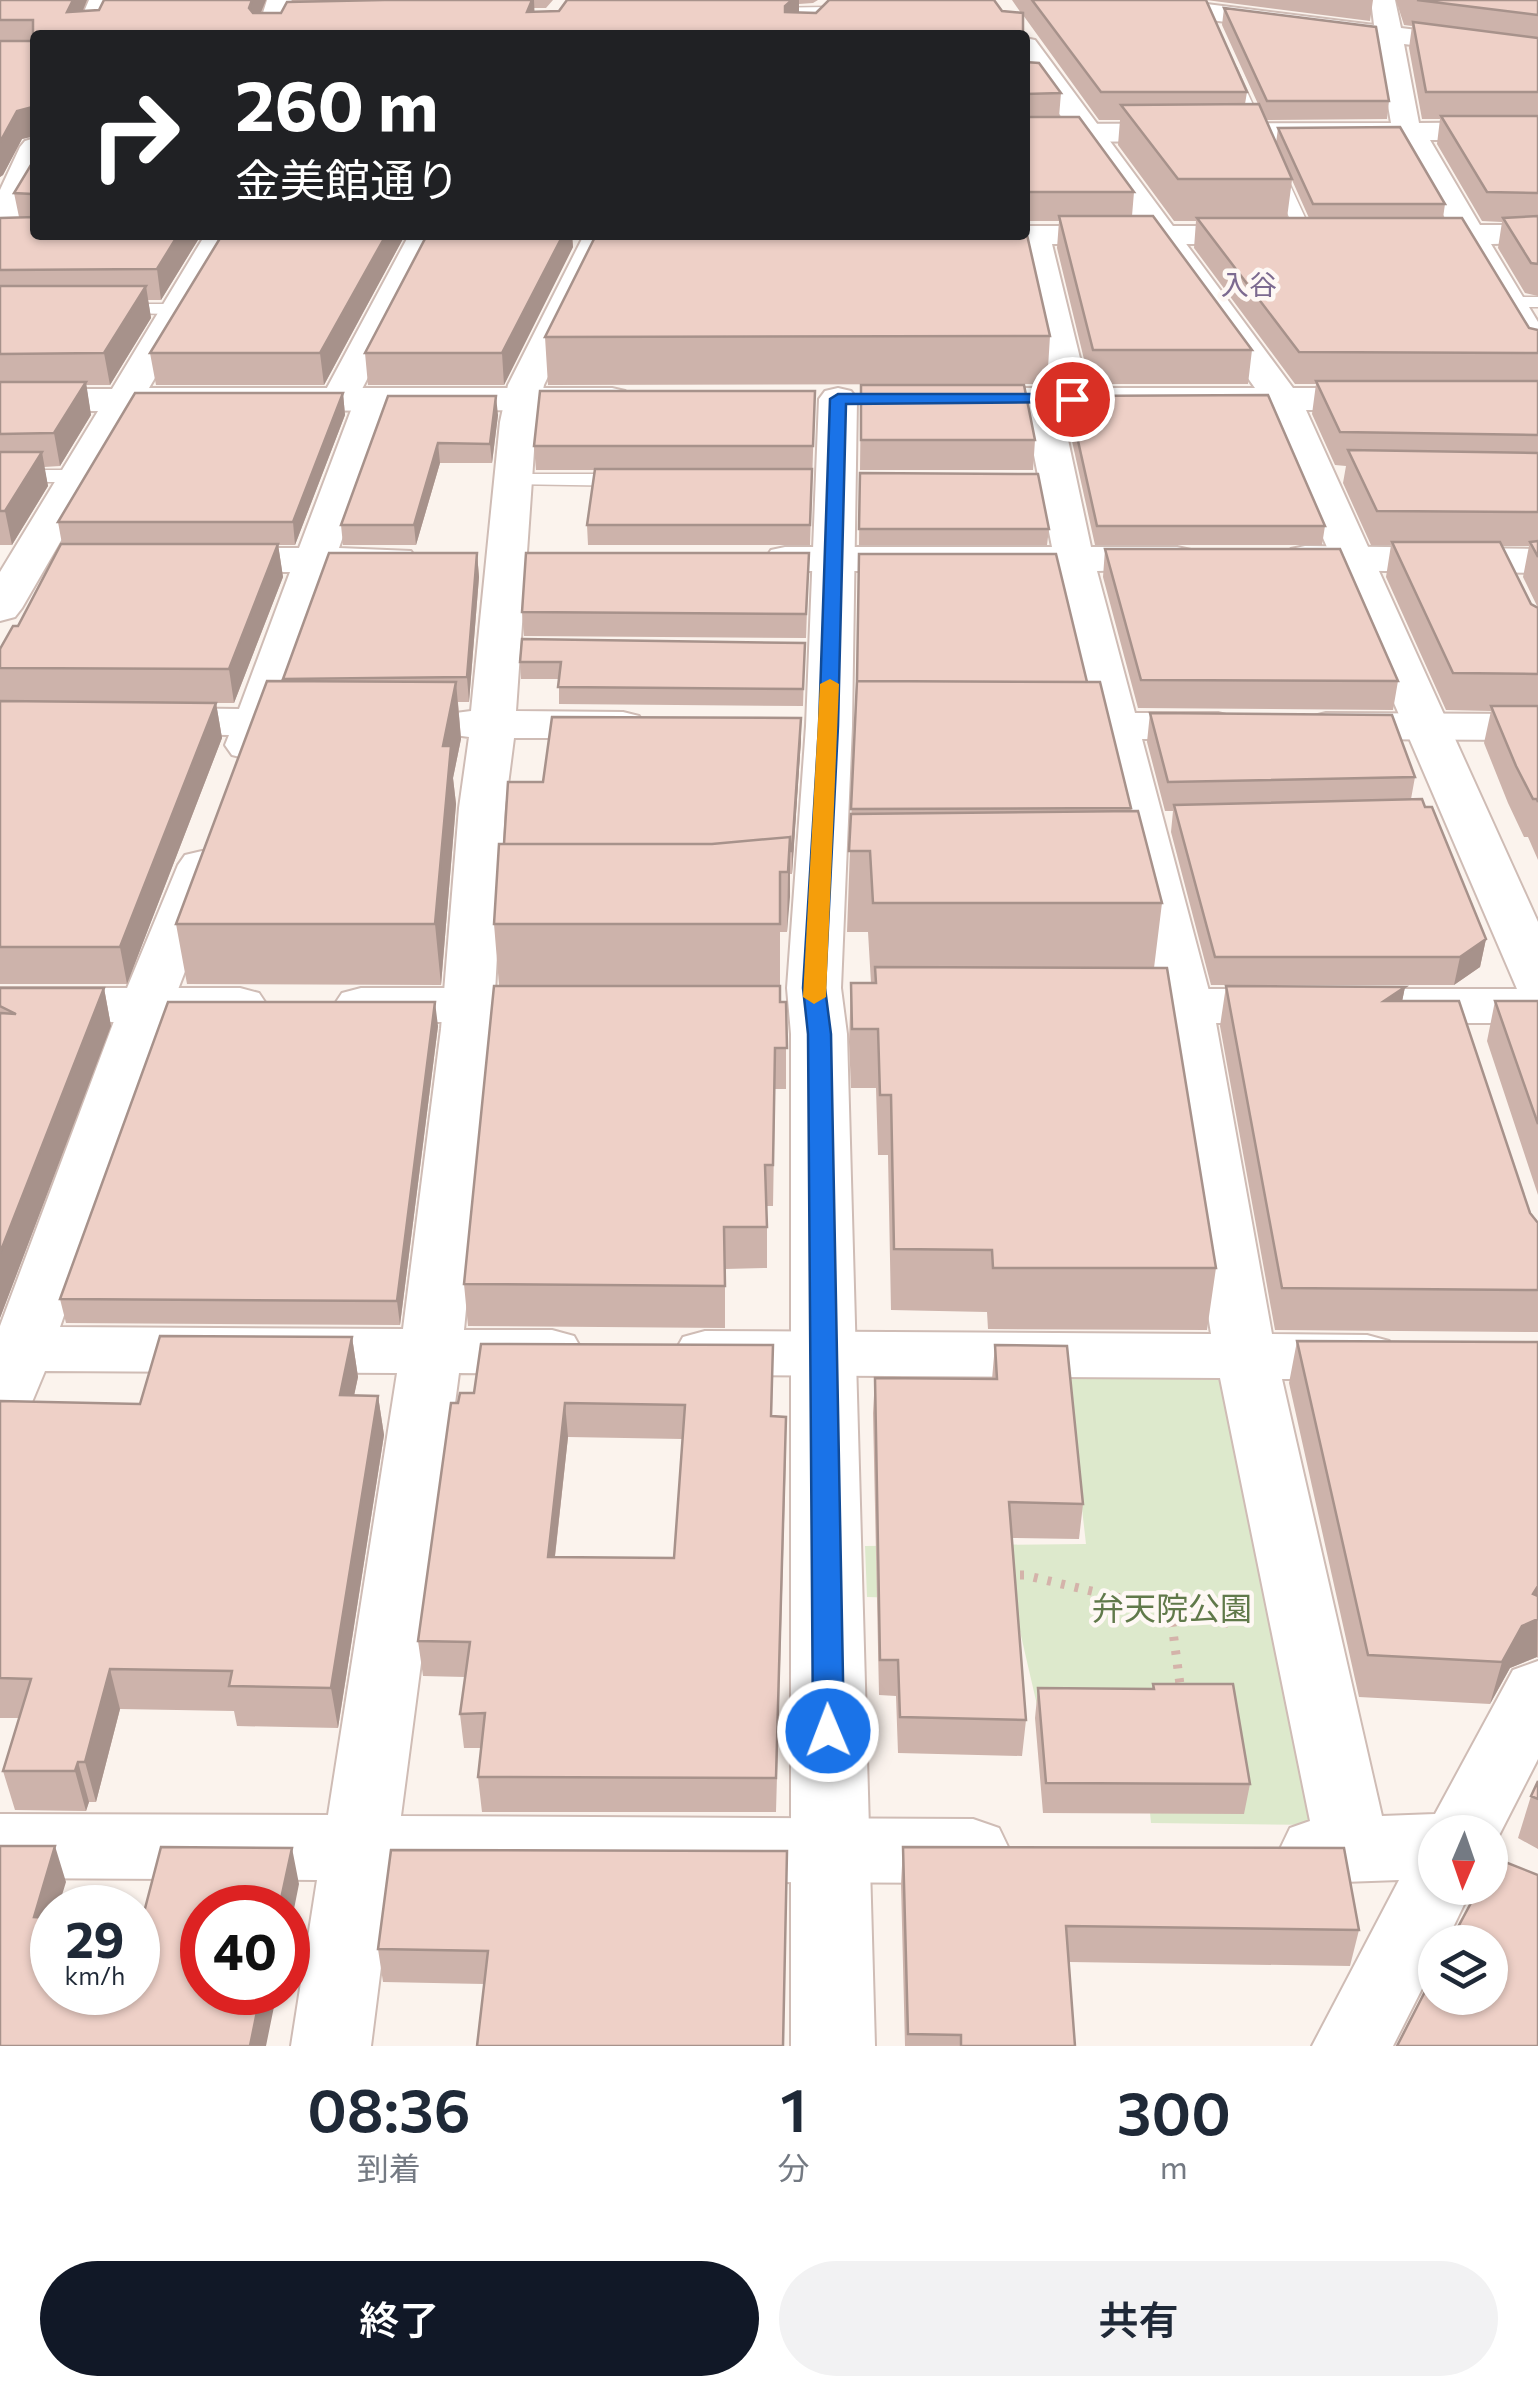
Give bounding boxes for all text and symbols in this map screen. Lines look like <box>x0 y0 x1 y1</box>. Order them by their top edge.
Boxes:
text: 260 m <box>235 60 439 145</box>
icon: right <box>70 70 200 200</box>
text: 金美館通り <box>235 151 460 206</box>
district label: 入谷 <box>1221 267 1277 301</box>
pin <box>1030 357 1115 442</box>
icon: arrive <box>1045 372 1100 427</box>
park label: 弁天院公園 <box>1092 1587 1252 1627</box>
position arrow <box>776 1679 880 1783</box>
north arrow <box>1418 1815 1508 1905</box>
map controls <box>1418 1815 1508 2015</box>
speed limit sign: 40 <box>180 1885 310 2015</box>
text: 29 <box>65 1907 124 1968</box>
button: layers <box>1418 1925 1508 2015</box>
text: km/h <box>65 1960 125 1990</box>
text: 08:36 <box>307 2071 470 2144</box>
text: 1 <box>780 2071 807 2144</box>
text: 300 <box>1117 2074 1231 2147</box>
text: m <box>1160 2146 1188 2186</box>
text: 到着 <box>357 2147 421 2187</box>
text: 分 <box>778 2147 810 2187</box>
button: 終了 <box>40 2261 759 2376</box>
button: 共有 <box>779 2261 1498 2376</box>

